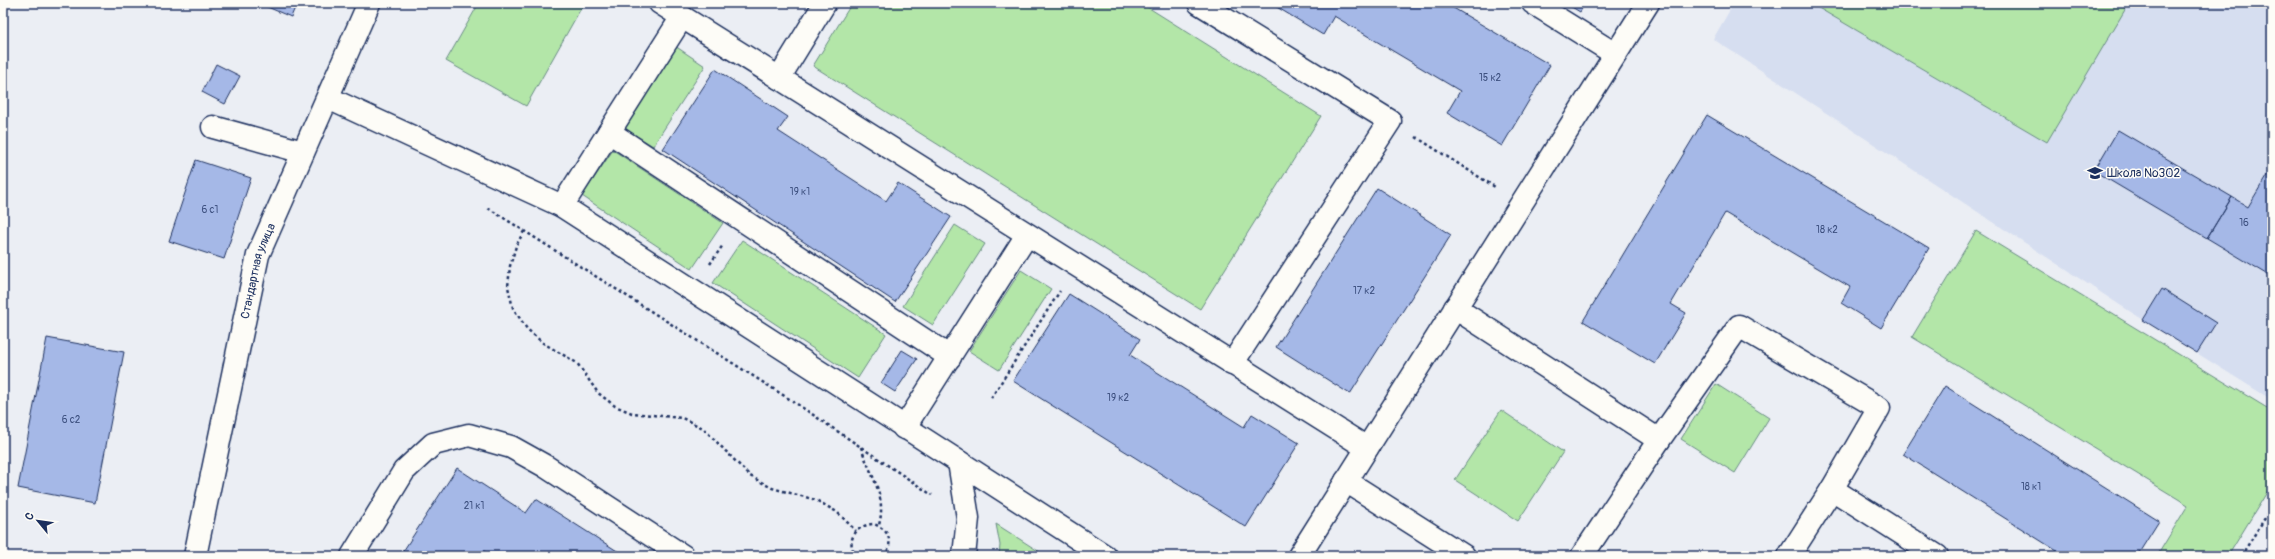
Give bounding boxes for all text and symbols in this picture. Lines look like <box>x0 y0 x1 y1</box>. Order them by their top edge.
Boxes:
house number: 15 к2 <box>1479 72 1502 84</box>
school or university icon: Школа №302 <box>2086 164 2104 182</box>
place label: Школа №302 <box>2107 166 2180 181</box>
house number: 19 к1 <box>790 186 810 198</box>
house number: 6 с1 <box>202 204 219 216</box>
house number: 16 <box>2239 217 2249 229</box>
street label: Стандартная улица <box>237 220 279 320</box>
house number: 18 к2 <box>1816 224 1838 236</box>
house number: 17 к2 <box>1353 285 1375 297</box>
house number: 19 к2 <box>1107 392 1129 404</box>
house number: 6 с2 <box>62 414 81 426</box>
house number: 18 к1 <box>2021 481 2041 493</box>
house number: 21 к1 <box>464 500 484 512</box>
north arrow <box>18 501 58 541</box>
text: С <box>22 510 37 523</box>

